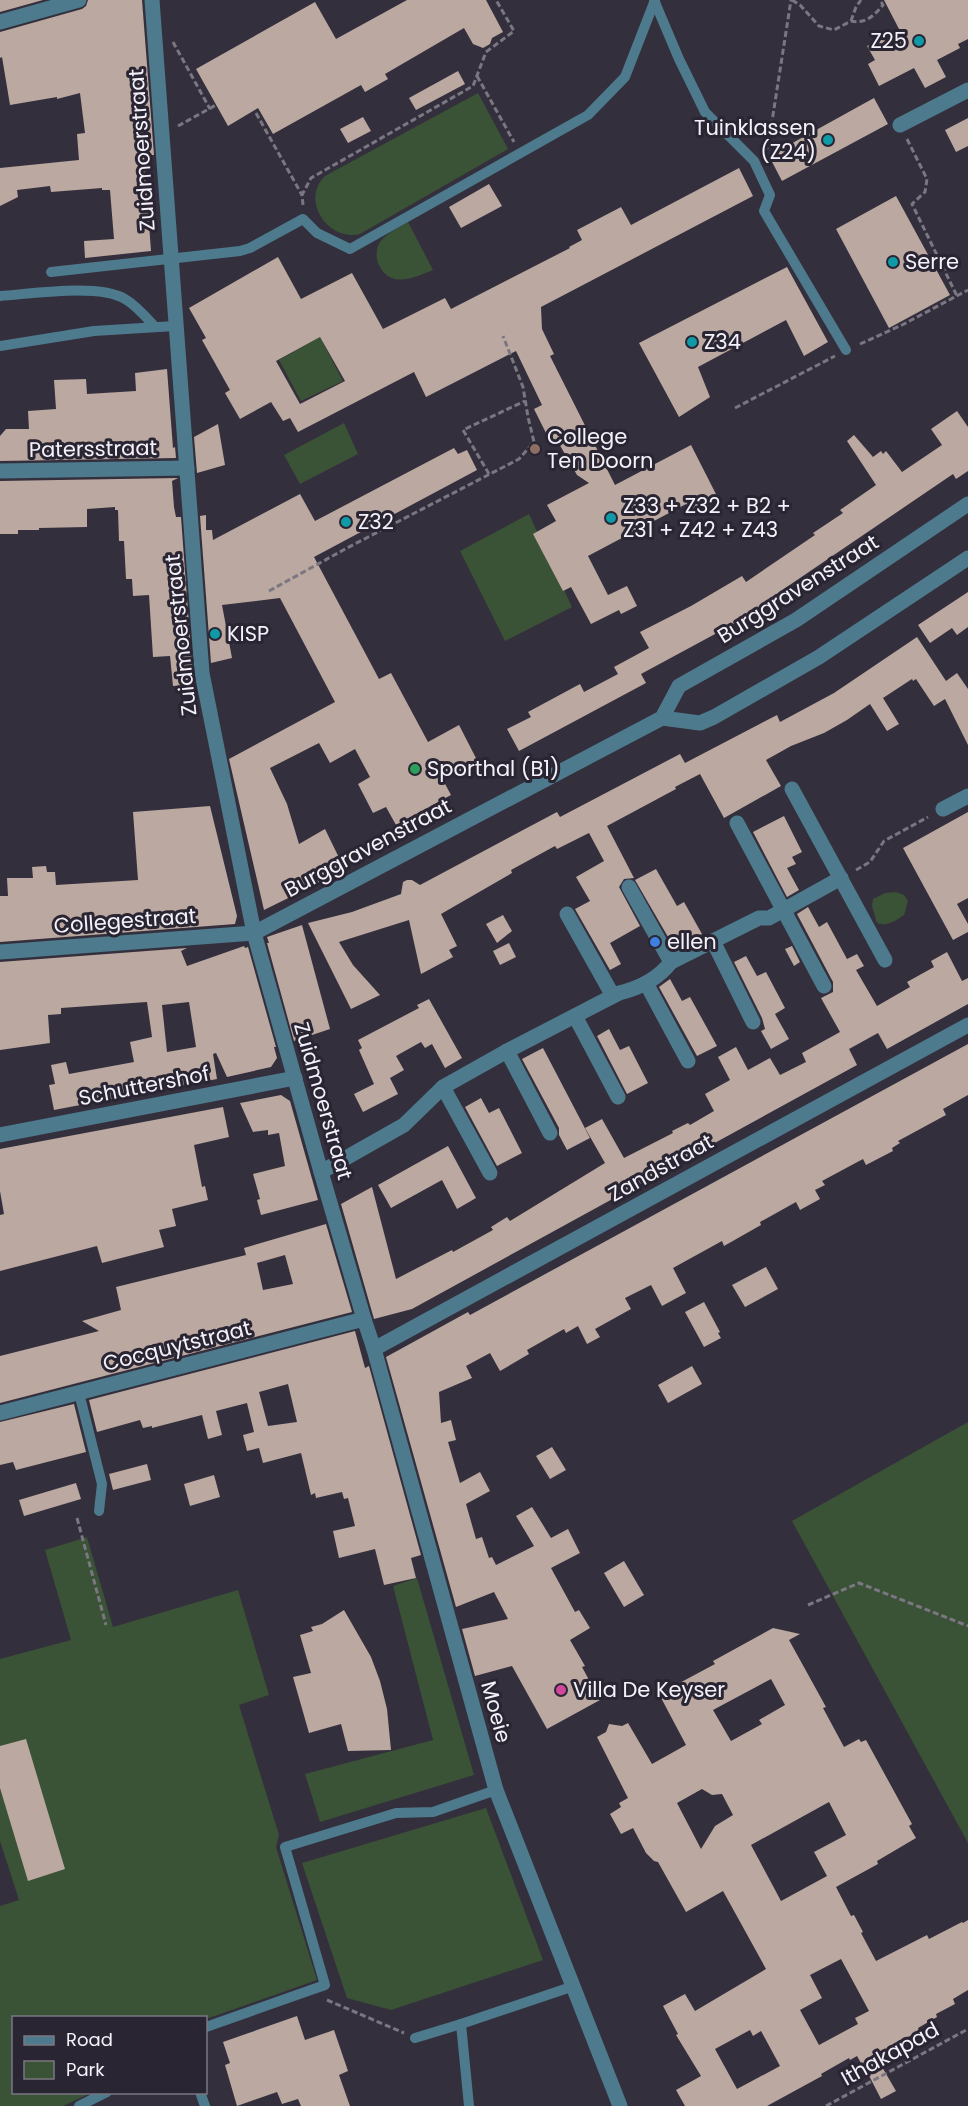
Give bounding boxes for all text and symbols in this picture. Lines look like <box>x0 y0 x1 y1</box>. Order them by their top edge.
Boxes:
place label: Z25 <box>870 26 907 55</box>
marker: Z25 <box>912 34 926 48</box>
street label: Zuidmoerstraat <box>121 68 162 232</box>
place label: Tuinklassen (Z24) <box>694 113 816 166</box>
marker: Tuinklassen (Z24) <box>821 133 835 147</box>
place label: Serre <box>905 247 959 276</box>
marker: Serre <box>886 255 900 269</box>
place label: Z34 <box>704 327 741 356</box>
marker: Z34 <box>685 335 699 349</box>
place label: College Ten Doorn <box>547 422 653 475</box>
street label: Patersstraat <box>29 433 157 464</box>
marker: College Ten Doorn <box>528 442 542 456</box>
place label: Z33 + Z32 + B2 + Z31 + Z42 + Z43 <box>623 491 791 544</box>
place label: Z32 <box>358 507 394 536</box>
marker: Z33 + Z32 + B2 + Z31 + Z42 + Z43 <box>604 511 618 525</box>
marker: Z32 <box>339 515 353 529</box>
street label: Burggravenstraat <box>711 527 884 650</box>
street label: Zuidmoerstraat <box>158 553 203 717</box>
place label: KISP <box>227 619 269 648</box>
marker: KISP <box>208 627 222 641</box>
place label: Sporthal (B1) <box>427 754 560 783</box>
marker: Sporthal (B1) <box>408 762 422 776</box>
street label: Burggravenstraat <box>279 791 456 904</box>
street label: Collegestraat <box>53 901 197 940</box>
place label: ellen <box>667 927 717 956</box>
marker: ellen <box>648 935 662 949</box>
street label: Zuidmoerstraat <box>287 1019 360 1183</box>
street label: Schuttershof <box>76 1059 212 1112</box>
street label: Zandstraat <box>603 1127 718 1208</box>
street label: Cocquytstraat <box>100 1313 254 1378</box>
place label: Villa De Keyser <box>573 1675 725 1704</box>
street label: Moeie <box>474 1678 519 1746</box>
marker: Villa De Keyser <box>554 1683 568 1697</box>
street label: Ithakapad <box>835 2015 944 2092</box>
legend <box>12 2016 207 2094</box>
text: Road <box>66 2027 113 2052</box>
text: Park <box>66 2057 105 2082</box>

